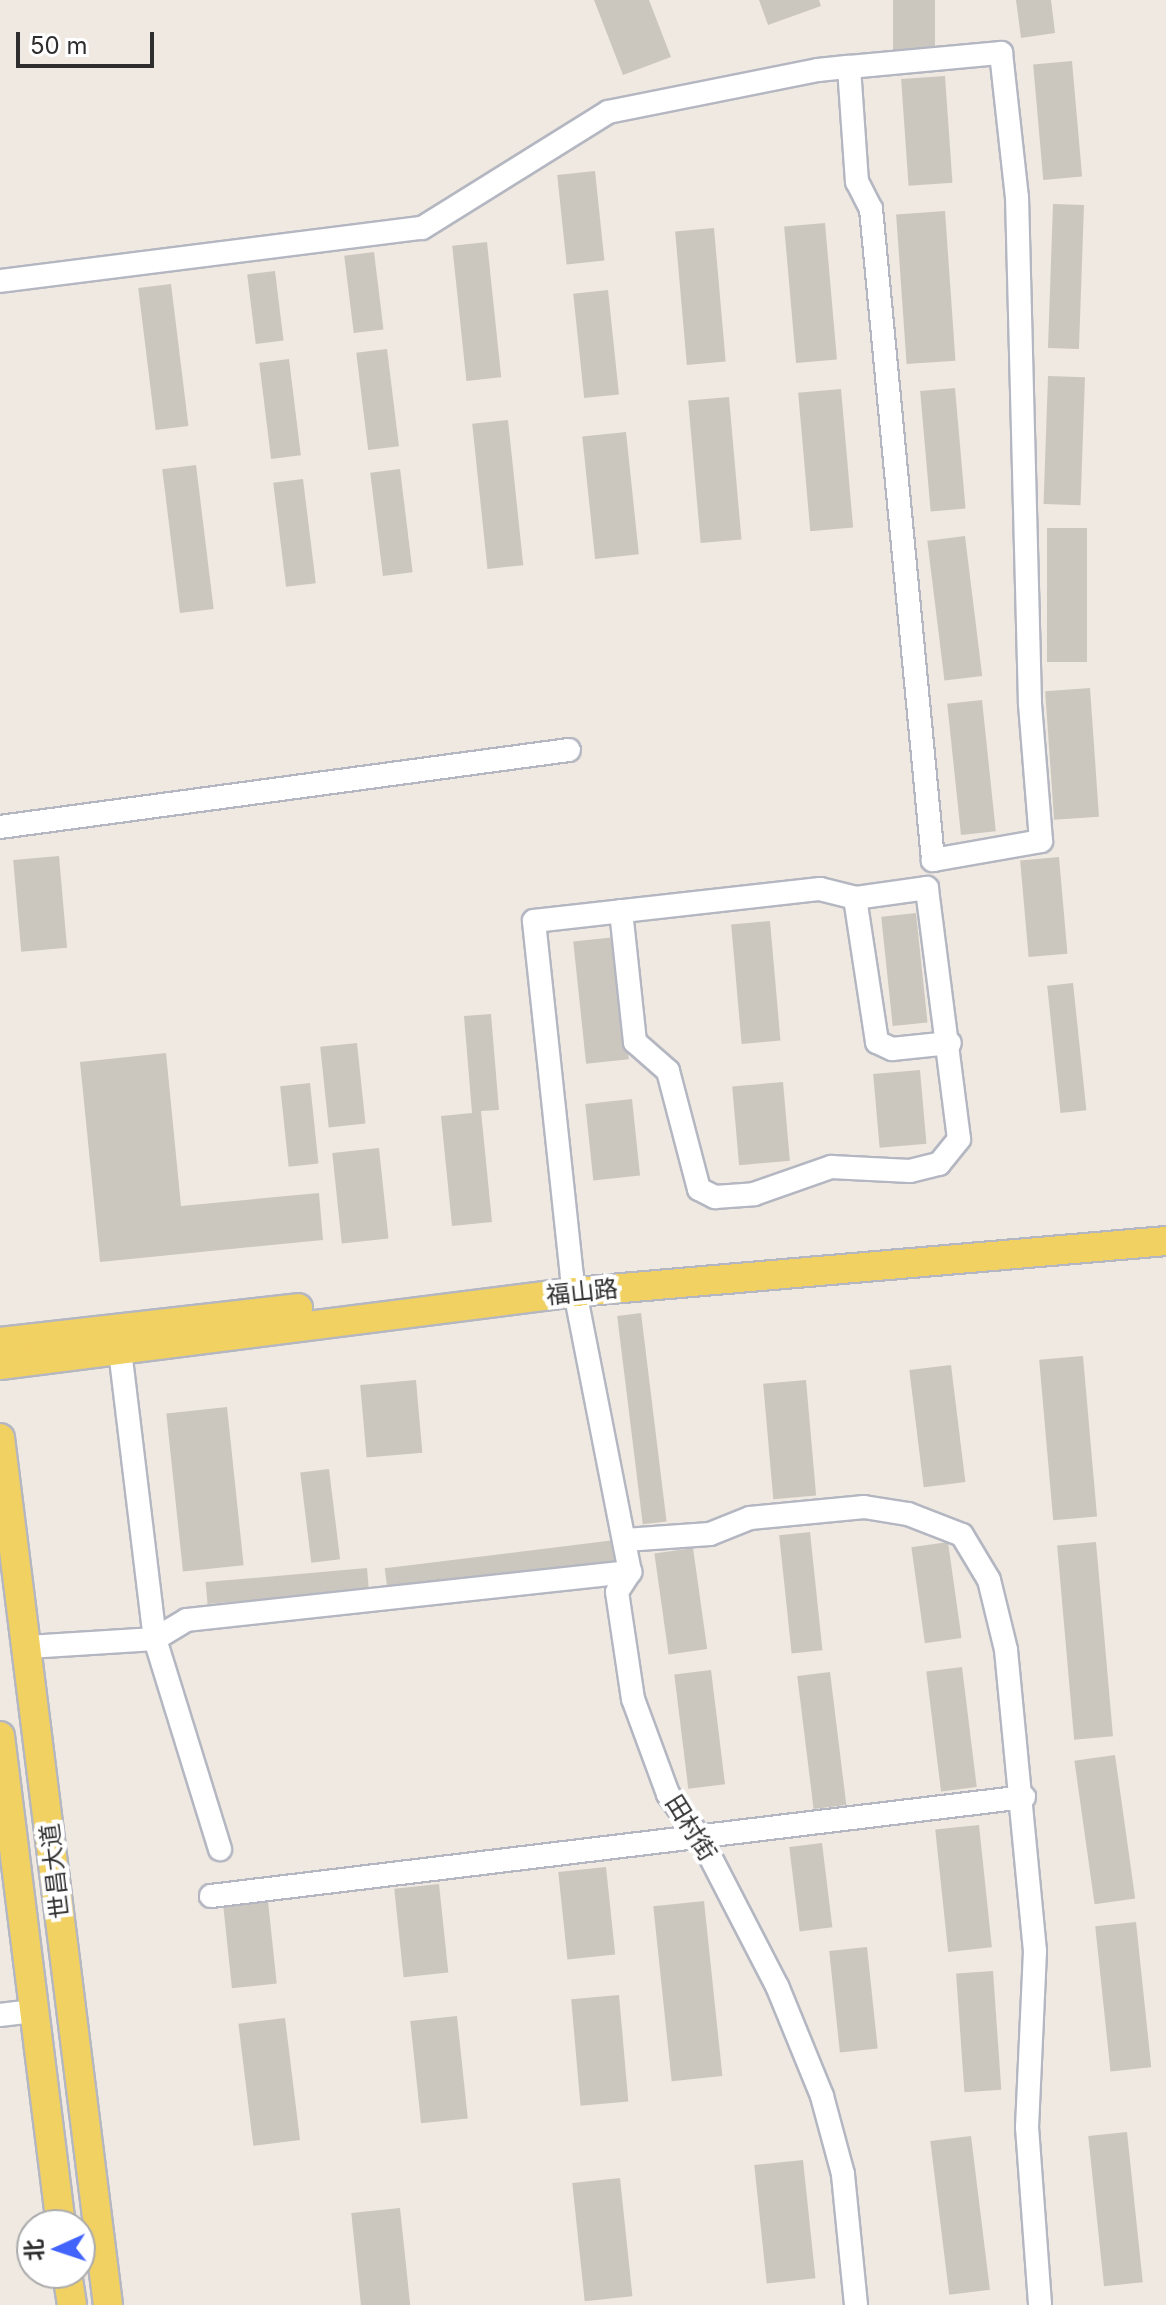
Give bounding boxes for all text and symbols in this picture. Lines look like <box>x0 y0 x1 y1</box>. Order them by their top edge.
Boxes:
scale bar <box>20 16 158 66</box>
text: 50 m <box>30 31 88 60</box>
street label: 福山路 <box>545 1274 619 1310</box>
street label: 田村街 <box>660 1790 722 1866</box>
street label: 世昌大道 <box>35 1822 75 1920</box>
north arrow <box>16 2209 96 2289</box>
text: 北 <box>20 2238 48 2262</box>

